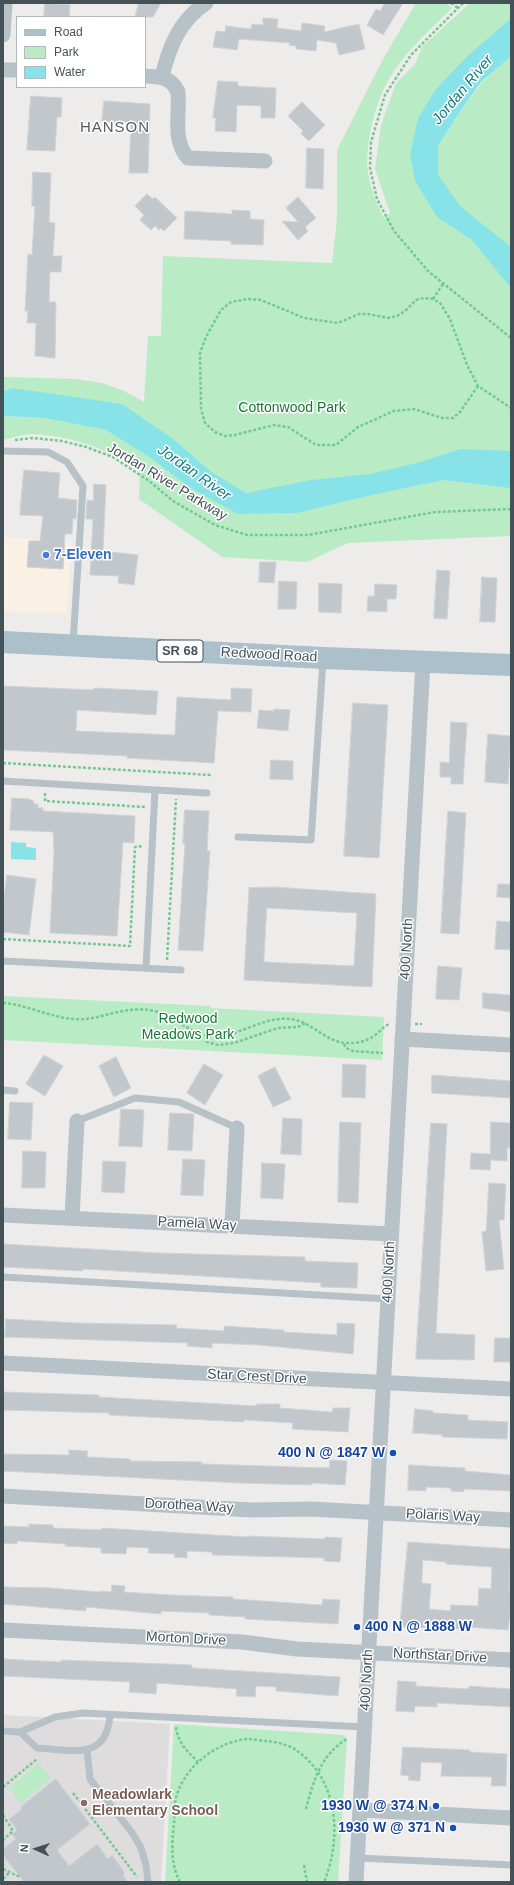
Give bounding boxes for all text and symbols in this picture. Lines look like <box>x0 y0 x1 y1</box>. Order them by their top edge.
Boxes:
legend <box>16 16 146 88</box>
text: Road <box>54 25 83 39</box>
text: Park <box>54 45 79 59</box>
water label: Jordan River <box>429 52 497 128</box>
text: Water <box>54 65 86 79</box>
district label: HANSON <box>80 119 150 137</box>
park label: Cottonwood Park <box>238 400 346 416</box>
street label: Jordan River Parkway <box>104 440 230 524</box>
water label: Jordan River <box>154 441 234 505</box>
place label: 7-Eleven <box>54 547 112 563</box>
marker: 7-Eleven <box>41 550 51 560</box>
road number: SR 68 <box>157 640 203 662</box>
street label: Redwood Road <box>220 644 318 666</box>
street label: 400 North <box>397 918 417 980</box>
park label: Redwood Meadows Park <box>142 1011 234 1044</box>
street label: Pamela Way <box>157 1214 237 1234</box>
street label: 400 North <box>379 1241 399 1303</box>
street label: Star Crest Drive <box>207 1366 307 1388</box>
place label: 400 N @ 1847 W <box>278 1445 385 1461</box>
marker: 400 N @ 1847 W <box>388 1448 398 1458</box>
street label: Dorothea Way <box>144 1495 234 1517</box>
street label: Polaris Way <box>406 1506 480 1526</box>
place label: 400 N @ 1888 W <box>365 1619 472 1635</box>
marker: 400 N @ 1888 W <box>352 1622 362 1632</box>
street label: Morton Drive <box>146 1629 226 1649</box>
street label: Northstar Drive <box>393 1645 487 1667</box>
street label: 400 North <box>357 1649 377 1711</box>
place label: Meadowlark Elementary School <box>92 1787 218 1820</box>
marker: Meadowlark Elementary School <box>79 1798 89 1808</box>
place label: 1930 W @ 374 N <box>321 1798 428 1814</box>
marker: 1930 W @ 374 N <box>431 1801 441 1811</box>
place label: 1930 W @ 371 N <box>338 1820 445 1836</box>
marker: 1930 W @ 371 N <box>448 1823 458 1833</box>
north arrow <box>16 1829 56 1869</box>
text: N <box>18 1844 30 1853</box>

